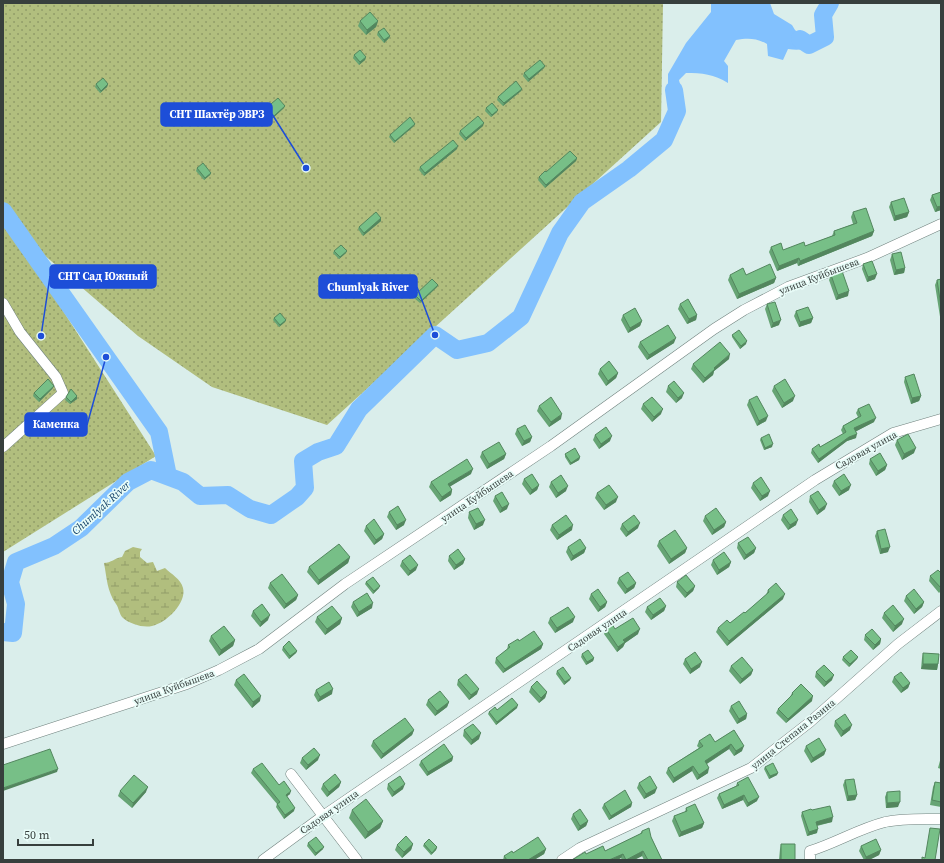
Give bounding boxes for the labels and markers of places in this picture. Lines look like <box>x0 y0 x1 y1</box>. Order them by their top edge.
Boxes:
callout: СНТ Шахтёр ЭВРЗ <box>161 103 272 126</box>
callout: СНТ Сад Южный <box>50 265 156 288</box>
callout: Chumlyak River <box>319 275 417 298</box>
callout: Каменка <box>25 413 87 436</box>

